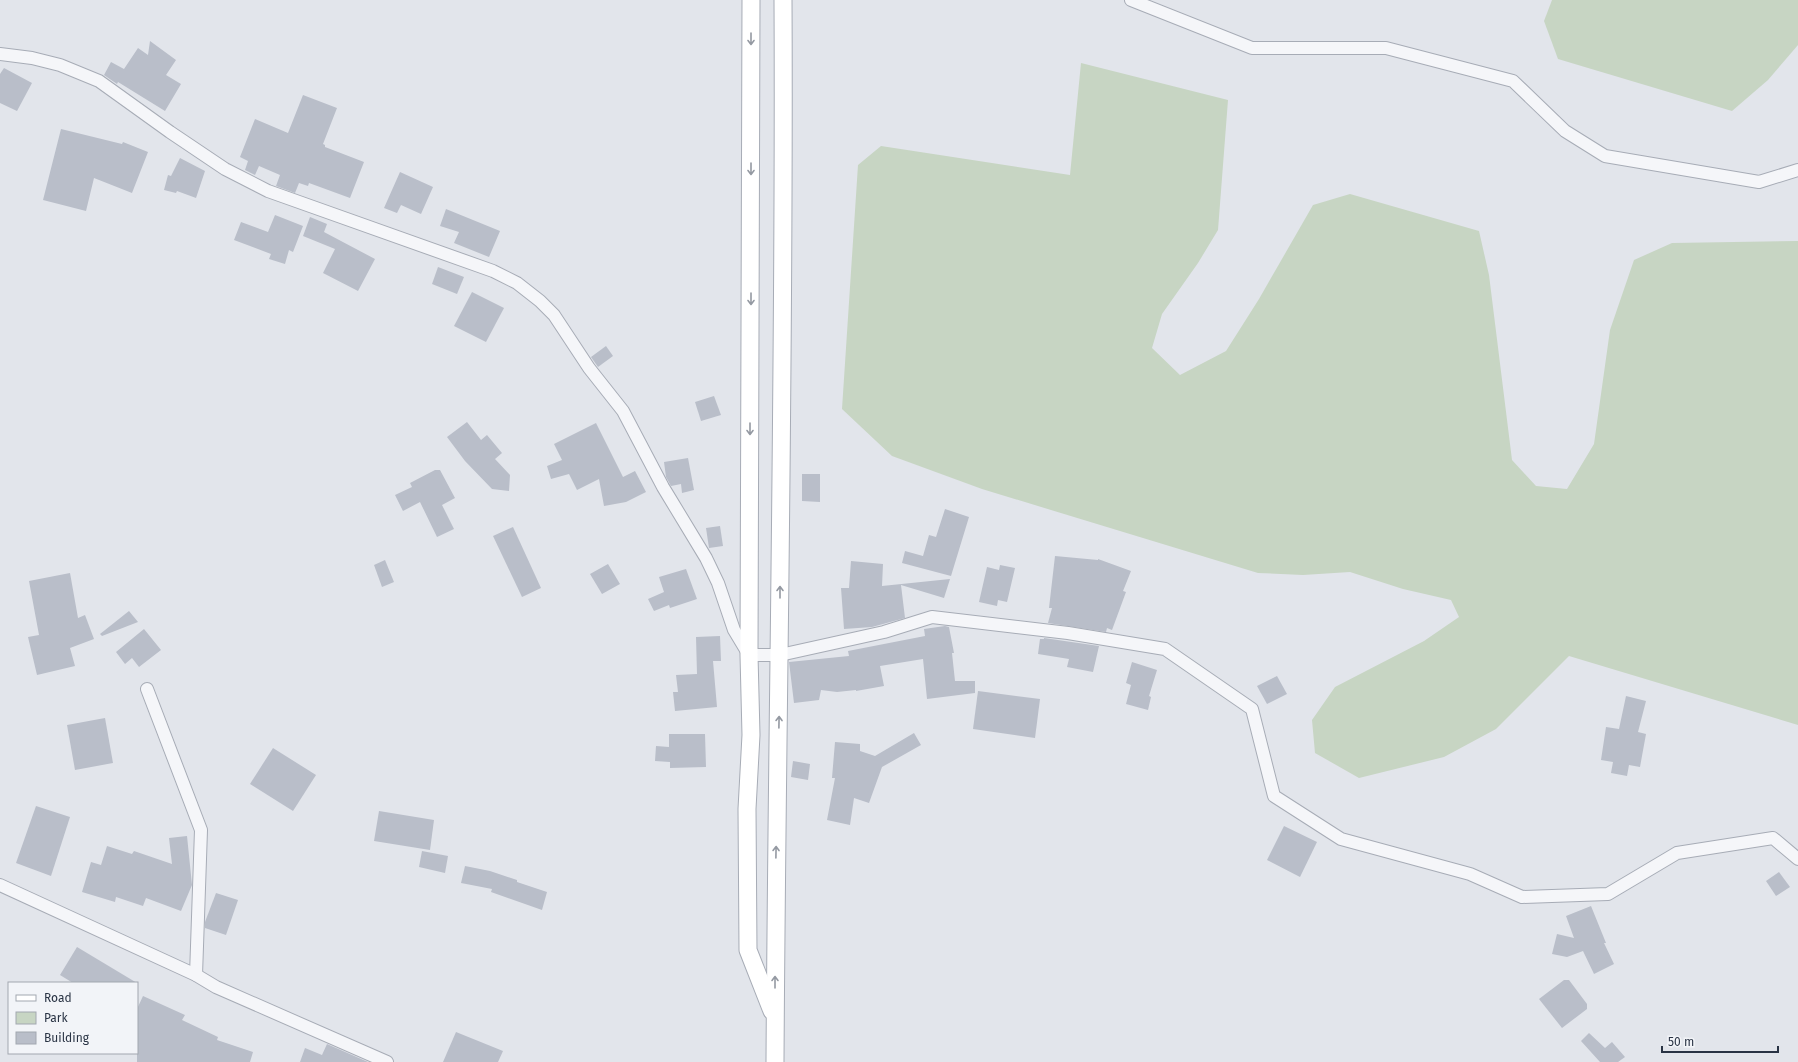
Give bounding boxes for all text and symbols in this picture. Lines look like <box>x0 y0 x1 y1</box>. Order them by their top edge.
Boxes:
one-way arrow <box>747 32 755 45</box>
one-way arrow <box>747 162 755 175</box>
one-way arrow <box>747 292 755 305</box>
one-way arrow <box>746 422 754 435</box>
one-way arrow <box>776 586 784 599</box>
one-way arrow <box>775 716 783 729</box>
one-way arrow <box>772 846 780 859</box>
one-way arrow <box>772 976 779 989</box>
legend <box>8 982 138 1054</box>
text: Road <box>44 991 72 1005</box>
text: Park <box>44 1011 68 1025</box>
scale bar <box>1662 1028 1778 1054</box>
text: Building <box>44 1031 90 1045</box>
text: 50 m <box>1668 1035 1694 1049</box>

